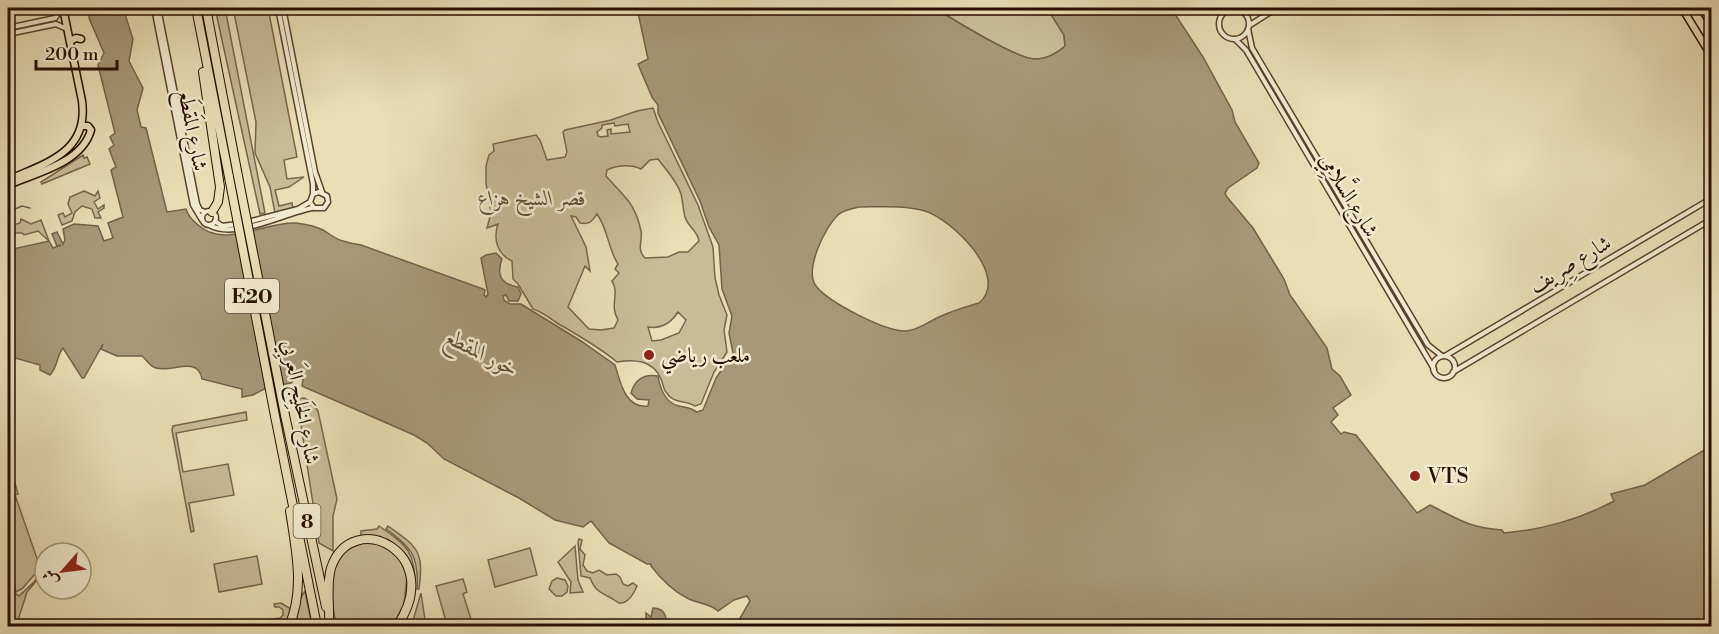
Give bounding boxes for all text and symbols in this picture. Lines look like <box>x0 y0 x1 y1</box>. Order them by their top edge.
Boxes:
scale bar <box>36 33 117 71</box>
text: 200 m <box>45 43 99 66</box>
street label: شارع المَقطَع <box>166 87 216 174</box>
street label: شارع السَّلامِي <box>1309 146 1389 244</box>
park label: قصر الشيخ هزاع <box>478 186 586 217</box>
street label: شارع صِرِيف <box>1525 230 1618 303</box>
road number: E20 <box>225 279 279 313</box>
water label: خور المقطع <box>438 323 523 388</box>
street label: شارع الخَلِيج العَربِي <box>270 337 328 467</box>
place label: ملعب رياضي <box>661 343 750 375</box>
marker: ملعب رياضي <box>642 348 656 362</box>
place label: VTS <box>1426 464 1468 490</box>
marker: VTS <box>1408 469 1422 483</box>
road number: 8 <box>294 504 320 538</box>
north arrow <box>33 541 93 601</box>
text: ش <box>38 566 63 589</box>

